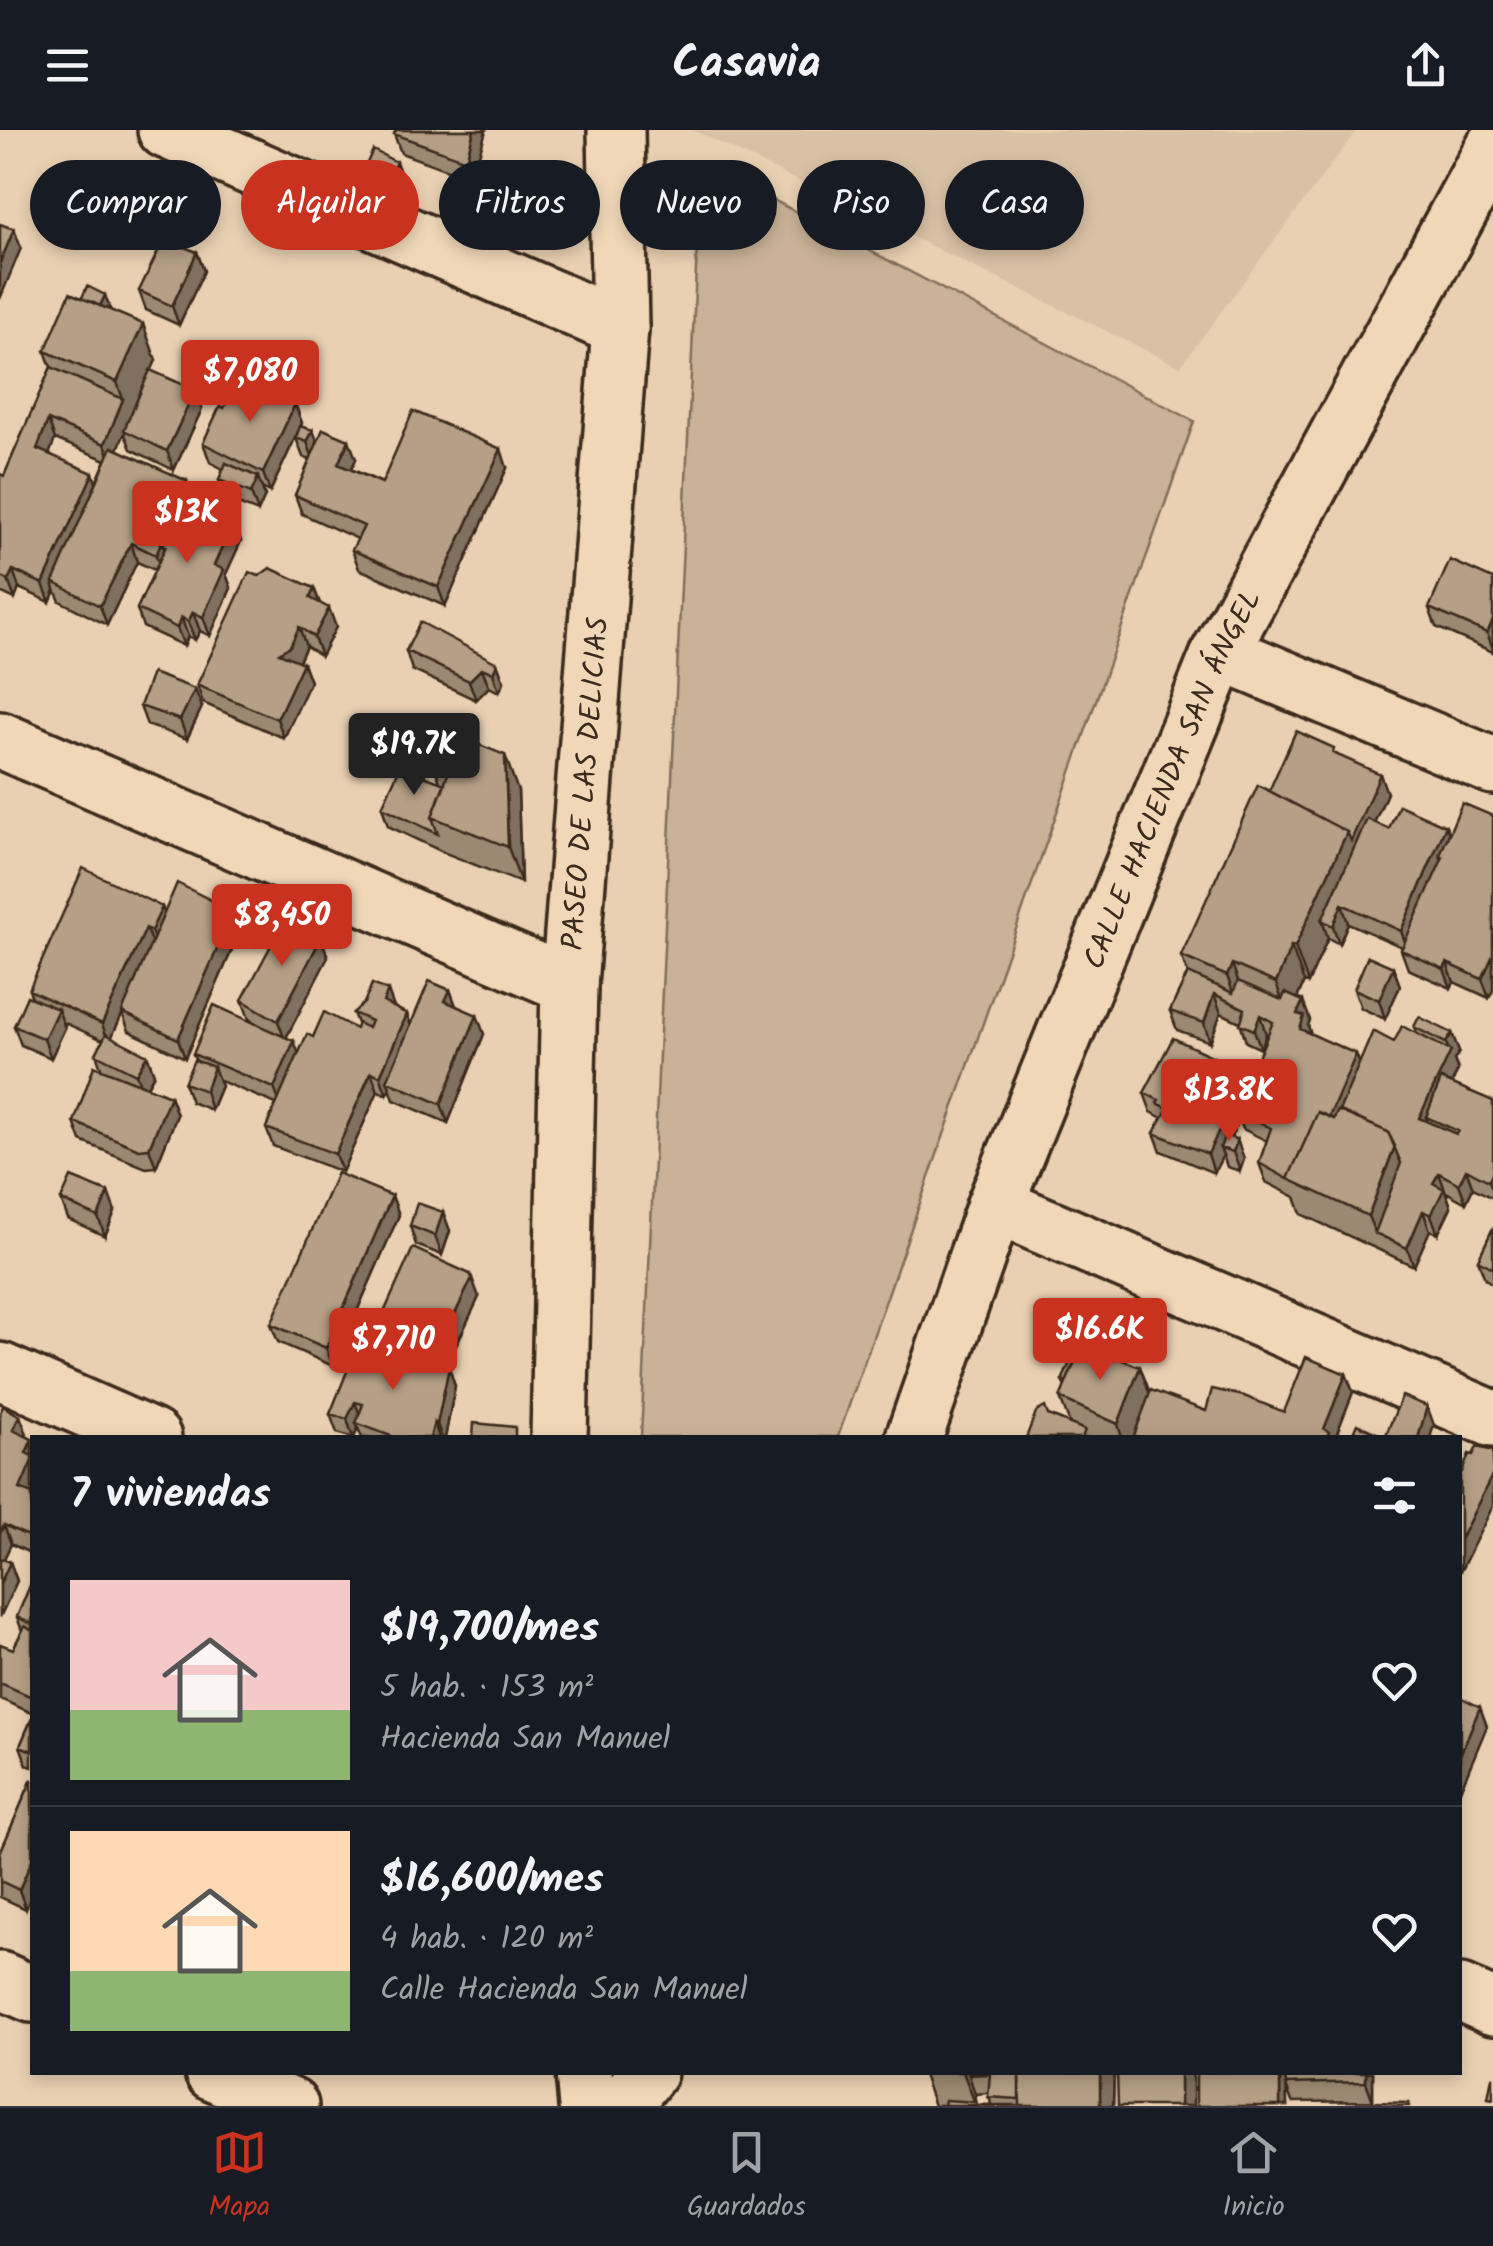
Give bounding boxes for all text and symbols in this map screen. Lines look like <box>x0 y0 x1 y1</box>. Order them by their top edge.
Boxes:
text: Casavia <box>672 29 821 101</box>
icon: menu <box>40 38 95 93</box>
icon: share <box>1398 38 1453 93</box>
chip: Comprar <box>30 160 221 250</box>
chip: Alquilar <box>241 160 419 250</box>
chip: Filtros <box>439 160 600 250</box>
chip: Nuevo <box>620 160 777 250</box>
chip: Piso <box>797 160 925 250</box>
chip: Casa <box>945 160 1084 250</box>
pin: $7,080 <box>169 340 331 425</box>
text: $7,080 <box>203 347 297 398</box>
pin: $13K <box>128 481 246 566</box>
text: $13K <box>154 488 220 539</box>
street label: CALLE HACIENDA SAN ÁNGEL <box>1071 581 1276 977</box>
street label: PASEO DE LAS DELICIAS <box>550 615 623 952</box>
pin: $19.7K <box>333 713 495 798</box>
text: $19.7K <box>371 720 457 771</box>
pin: $8,450 <box>201 884 363 969</box>
text: $8,450 <box>234 891 330 942</box>
pin: $13.8K <box>1148 1059 1310 1144</box>
text: $13.8K <box>1183 1066 1275 1117</box>
pin: $16.6K <box>1019 1298 1181 1383</box>
text: $16.6K <box>1055 1305 1145 1356</box>
pin: $7,710 <box>312 1308 474 1393</box>
text: $7,710 <box>351 1315 435 1366</box>
text: 7 viviendas <box>70 1462 271 1529</box>
icon: filters <box>1367 1468 1422 1523</box>
text: $19,700/mes <box>380 1596 599 1663</box>
icon: home <box>150 1620 270 1740</box>
icon: heart <box>1367 1653 1422 1708</box>
text: 5 hab. · 153 m² <box>380 1663 593 1714</box>
text: Hacienda San Manuel <box>380 1714 670 1765</box>
text: $16,600/mes <box>380 1847 604 1914</box>
icon: home <box>150 1871 270 1991</box>
icon: heart <box>1367 1904 1422 1959</box>
text: 4 hab. · 120 m² <box>380 1914 593 1965</box>
text: Calle Hacienda San Manuel <box>380 1965 748 2016</box>
tab: Mapa <box>208 2125 270 2230</box>
tab: Guardados <box>687 2125 806 2230</box>
tab: Inicio <box>1222 2125 1285 2230</box>

